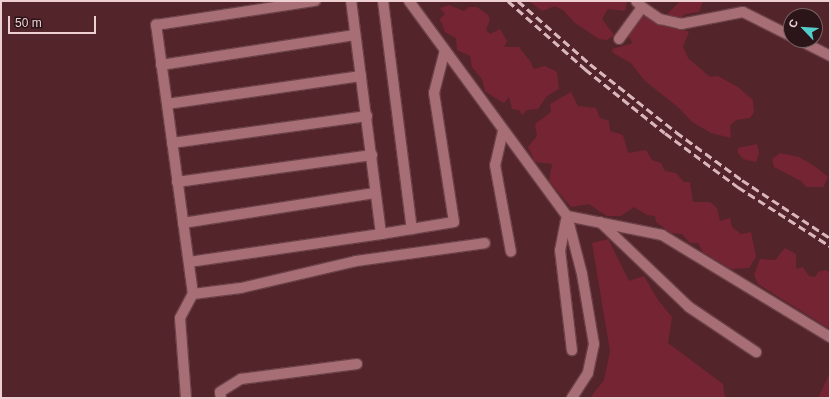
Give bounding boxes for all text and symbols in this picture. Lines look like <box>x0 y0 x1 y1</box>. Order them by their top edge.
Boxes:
scale bar <box>10 8 98 34</box>
north arrow <box>783 8 823 48</box>
text: 50 m <box>15 16 42 30</box>
text: С <box>786 17 800 29</box>

